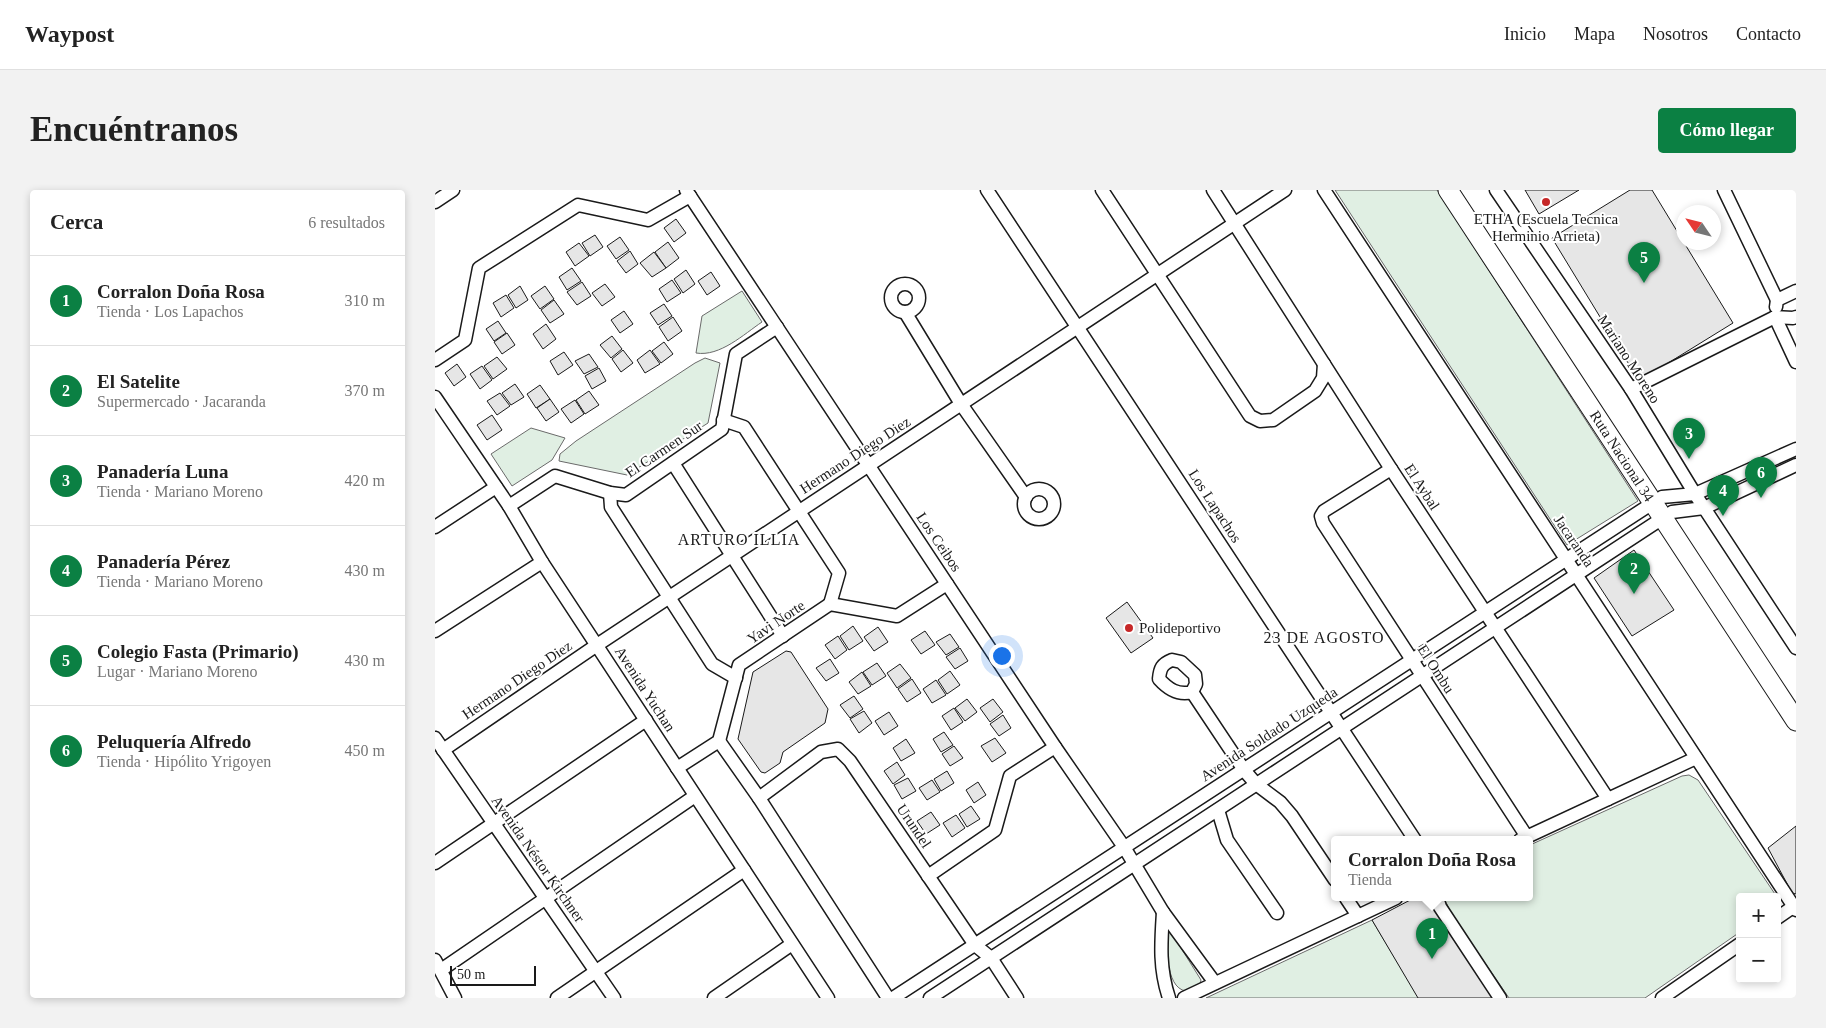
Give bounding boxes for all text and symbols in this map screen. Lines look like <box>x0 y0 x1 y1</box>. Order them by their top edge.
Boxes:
text: Waypost <box>25 21 114 47</box>
text: Inicio <box>1504 24 1546 44</box>
text: Mapa <box>1574 24 1615 44</box>
text: Nosotros <box>1643 24 1708 44</box>
text: Contacto <box>1736 24 1801 44</box>
button: Cómo llegar <box>1658 108 1796 153</box>
text: Encuéntranos <box>30 110 238 149</box>
marker: ETHA (Escuela Tecnica Herminio Arrieta) <box>1540 196 1552 208</box>
north arrow <box>1676 205 1721 250</box>
text: Cerca <box>50 210 103 234</box>
place label: ETHA (Escuela Tecnica Herminio Arrieta) <box>1474 211 1619 245</box>
text: 6 resultados <box>308 214 385 231</box>
pin: 5 <box>1628 242 1660 283</box>
text: Corralon Doña Rosa <box>97 281 265 302</box>
text: 1 <box>62 292 70 309</box>
text: 310 m <box>345 292 385 309</box>
text: Tienda · Los Lapachos <box>97 303 244 320</box>
street label: Mariano Moreno <box>1594 312 1664 406</box>
text: El Satelite <box>97 371 180 392</box>
text: 2 <box>62 382 70 399</box>
text: 370 m <box>345 382 385 399</box>
text: Supermercado · Jacaranda <box>97 393 266 410</box>
street label: Ruta Nacional 34 <box>1587 408 1658 505</box>
street label: Hermano Diego Diez <box>797 413 913 497</box>
street label: El Carmen Sur <box>623 417 705 481</box>
pin: 3 <box>1673 418 1705 459</box>
pin: 6 <box>1745 457 1777 498</box>
text: Panadería Luna <box>97 461 228 482</box>
street label: El Aybal <box>1401 461 1443 513</box>
street label: Los Lapachos <box>1185 467 1245 546</box>
text: 3 <box>62 472 70 489</box>
text: 420 m <box>345 472 385 489</box>
pin: 4 <box>1707 475 1739 516</box>
text: Tienda · Mariano Moreno <box>97 483 263 500</box>
street label: Los Ceibos <box>913 509 965 575</box>
street label: Jacaranda <box>1551 512 1597 570</box>
district label: ARTURO ILLIA <box>678 531 800 548</box>
text: Panadería Pérez <box>97 551 230 572</box>
pin: 2 <box>1618 553 1650 594</box>
text: 4 <box>62 562 70 579</box>
text: 430 m <box>345 562 385 579</box>
text: Tienda · Mariano Moreno <box>97 573 263 590</box>
street label: Yavi Norte <box>744 597 808 647</box>
place label: Polideportivo <box>1139 620 1221 636</box>
marker: Polideportivo <box>1123 622 1135 634</box>
district label: 23 DE AGOSTO <box>1263 629 1385 646</box>
street label: Hermano Diego Diez <box>459 637 575 723</box>
text: Colegio Fasta (Primario) <box>97 641 299 662</box>
street label: El Ombu <box>1414 642 1458 697</box>
your location <box>989 643 1015 669</box>
street label: Avenida Yuchan <box>612 644 679 735</box>
text: 5 <box>62 652 70 669</box>
text: 430 m <box>345 652 385 669</box>
text: Lugar · Mariano Moreno <box>97 663 257 680</box>
street label: Avenida Soldado Uzqueda <box>1198 684 1341 784</box>
text: Peluquería Alfredo <box>97 731 251 752</box>
text: 6 <box>62 742 70 759</box>
text: 450 m <box>345 742 385 759</box>
text: Tienda · Hipólito Yrigoyen <box>97 753 271 770</box>
street label: Avenida Néstor Kirchner <box>488 793 588 925</box>
street label: Urundel <box>894 801 934 851</box>
popup <box>1331 836 1533 901</box>
text: Corralon Doña Rosa <box>1348 849 1516 870</box>
text: Tienda <box>1348 871 1392 888</box>
map controls <box>1736 893 1781 983</box>
button: + <box>1736 893 1781 938</box>
pin: 1 <box>1416 918 1448 959</box>
button: − <box>1736 938 1781 983</box>
scale bar <box>450 963 536 986</box>
text: 50 m <box>457 967 485 982</box>

